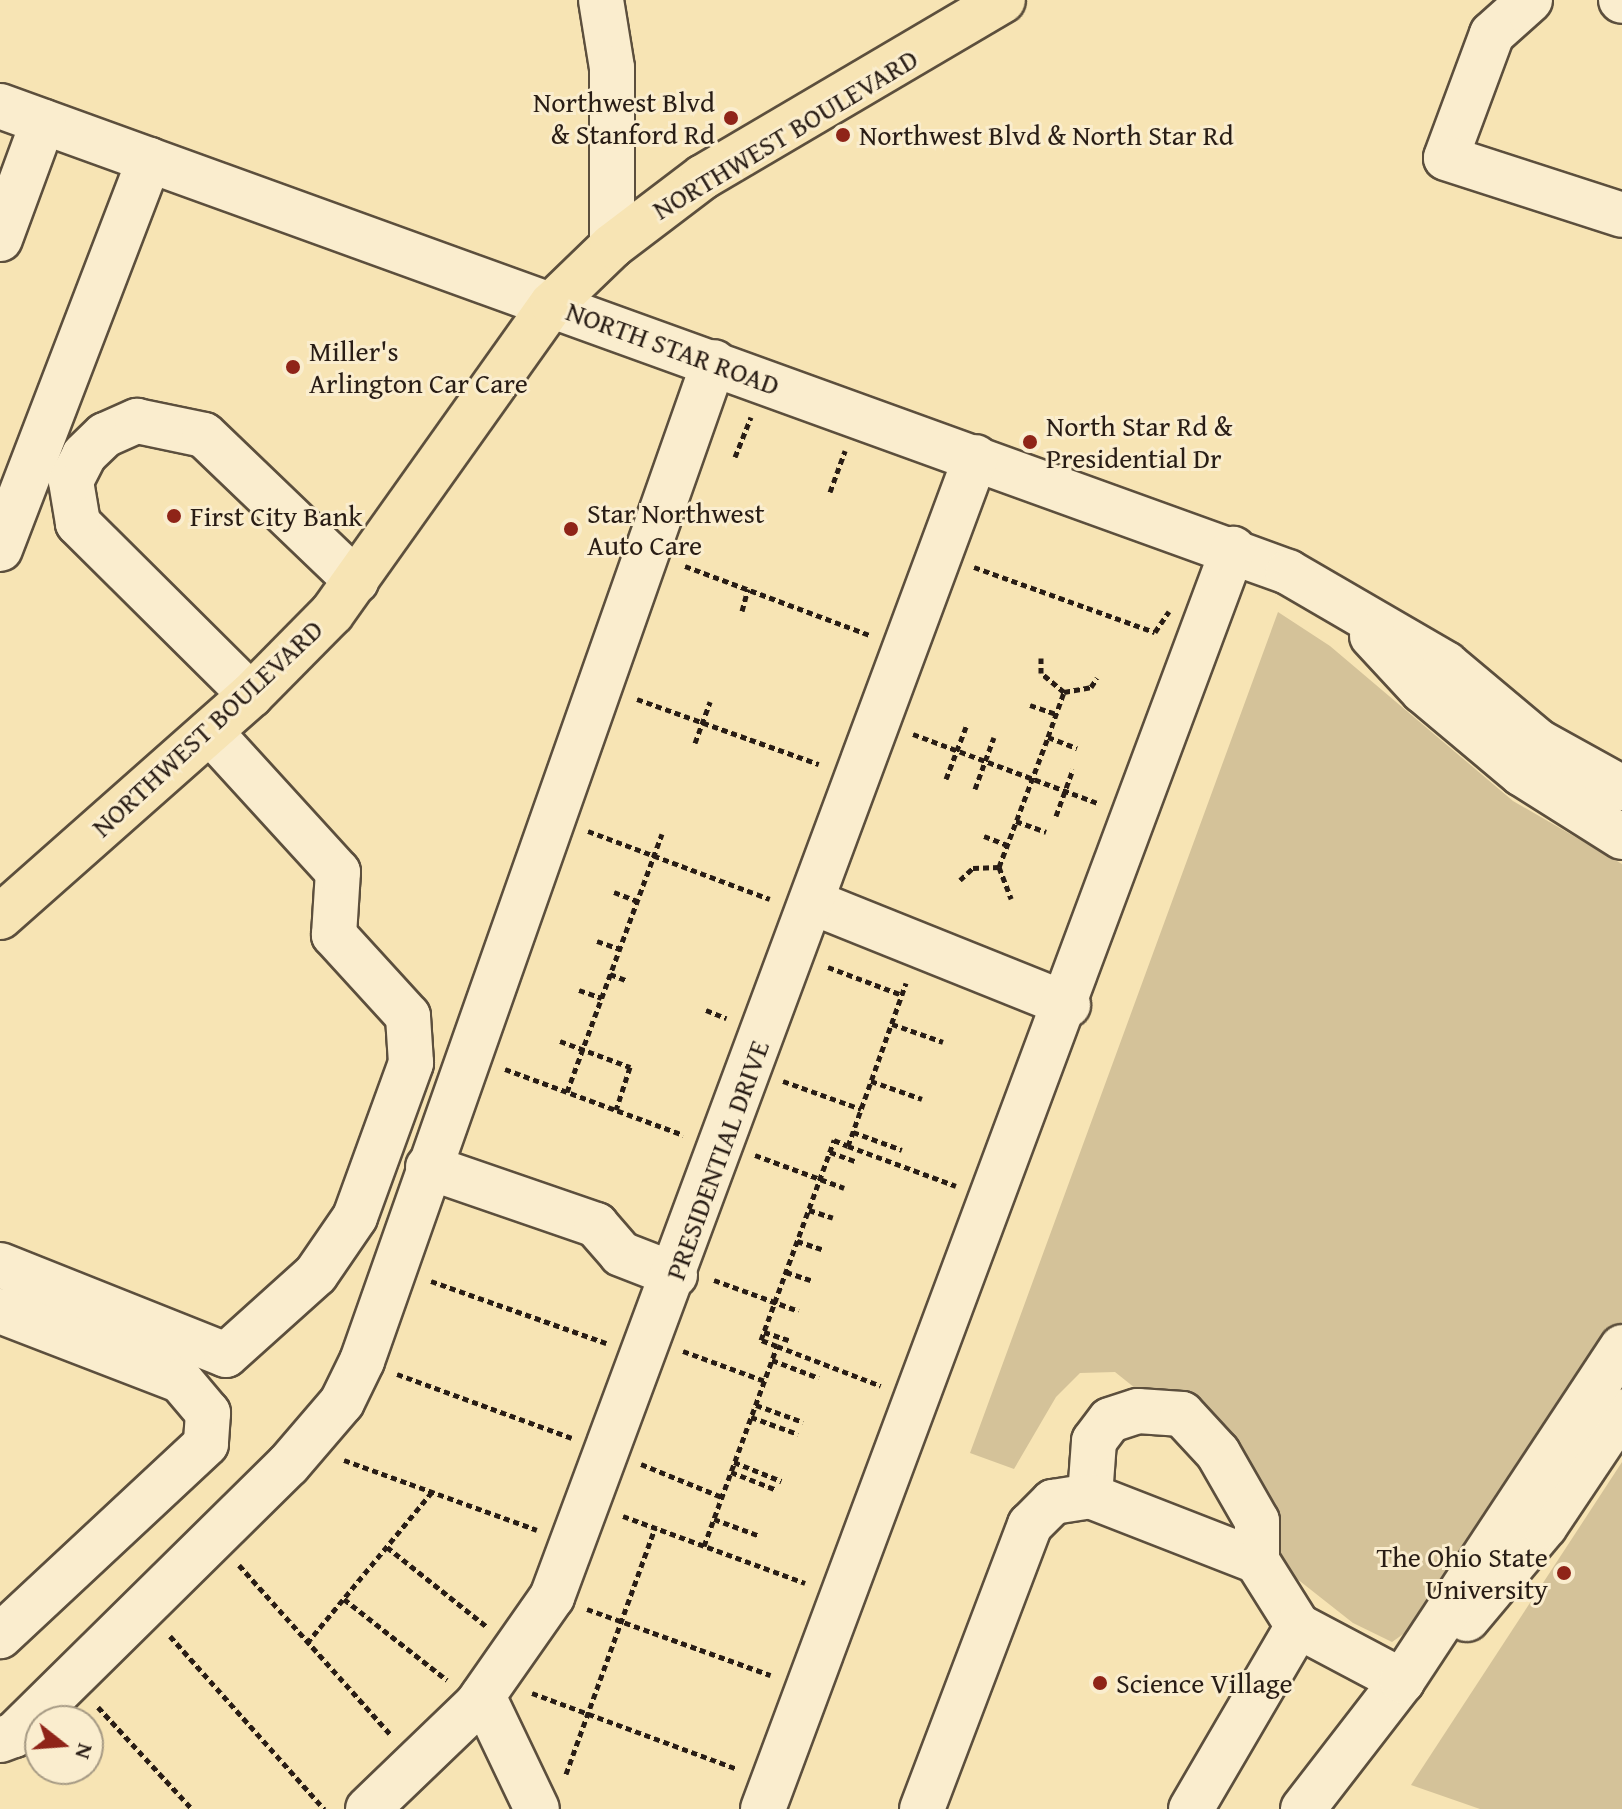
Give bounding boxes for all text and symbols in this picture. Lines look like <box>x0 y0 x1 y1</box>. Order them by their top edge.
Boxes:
street label: NORTHWEST BOULEVARD <box>646 41 924 227</box>
place label: Northwest Blvd & Stanford Rd <box>533 85 715 151</box>
marker: Northwest Blvd & Stanford Rd <box>722 109 740 127</box>
place label: Northwest Blvd & North Star Rd <box>859 118 1234 152</box>
marker: Northwest Blvd & North Star Rd <box>834 126 852 144</box>
street label: NORTH STAR ROAD <box>562 294 784 402</box>
place label: Miller's Arlington Car Care <box>309 334 528 400</box>
marker: Miller's Arlington Car Care <box>284 358 302 376</box>
place label: North Star Rd & Presidential Dr <box>1046 409 1233 475</box>
marker: North Star Rd & Presidential Dr <box>1021 433 1039 451</box>
place label: Star Northwest Auto Care <box>587 496 765 562</box>
place label: First City Bank <box>190 499 362 533</box>
marker: First City Bank <box>165 507 183 525</box>
marker: Star Northwest Auto Care <box>562 520 580 538</box>
street label: NORTHWEST BOULEVARD <box>85 612 329 844</box>
street label: PRESIDENTIAL DRIVE <box>658 1036 776 1284</box>
place label: The Ohio State University <box>1376 1540 1548 1606</box>
marker: The Ohio State University <box>1555 1564 1573 1582</box>
place label: Science Village <box>1116 1666 1293 1700</box>
marker: Science Village <box>1091 1674 1109 1692</box>
north arrow <box>24 1705 104 1785</box>
text: N <box>68 1740 102 1763</box>

